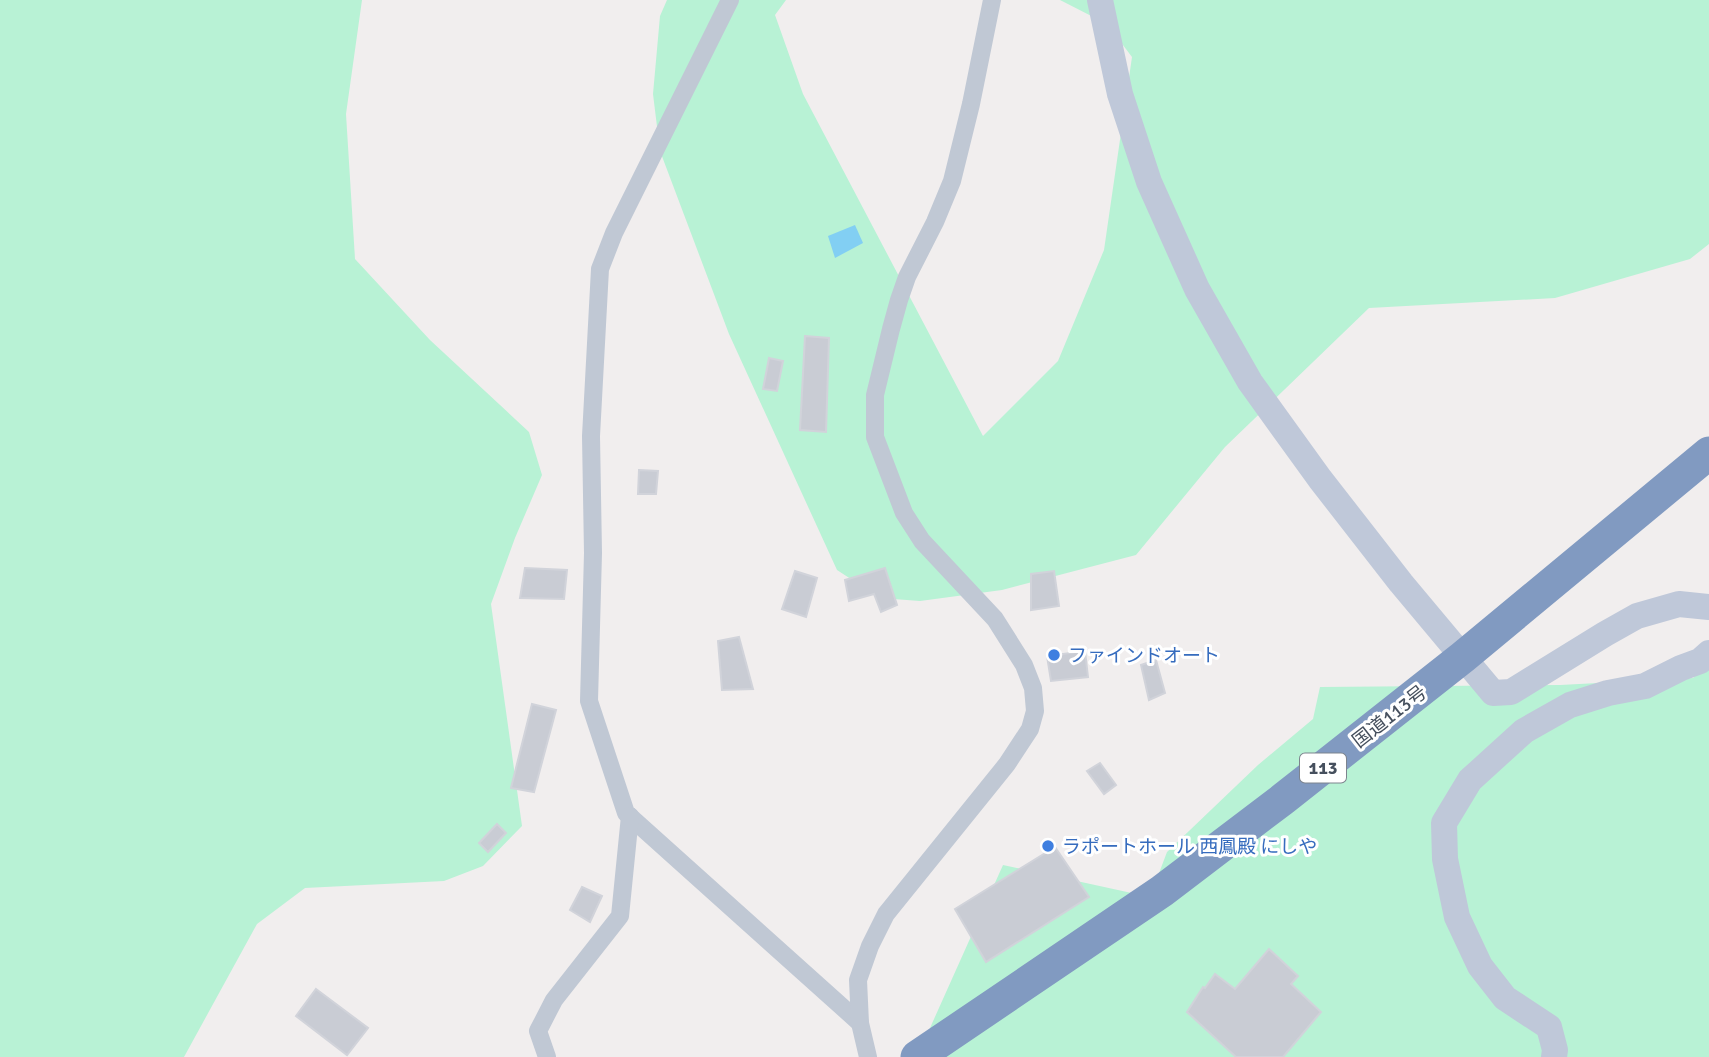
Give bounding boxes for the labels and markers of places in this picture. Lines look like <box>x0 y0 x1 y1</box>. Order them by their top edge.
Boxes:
place label: ファインドオート <box>1068 644 1220 668</box>
marker: ファインドオート <box>1046 647 1062 663</box>
place label: ラポートホール 西鳳殿 にしや <box>1062 835 1317 859</box>
marker: ラポートホール 西鳳殿 にしや <box>1040 838 1056 854</box>

